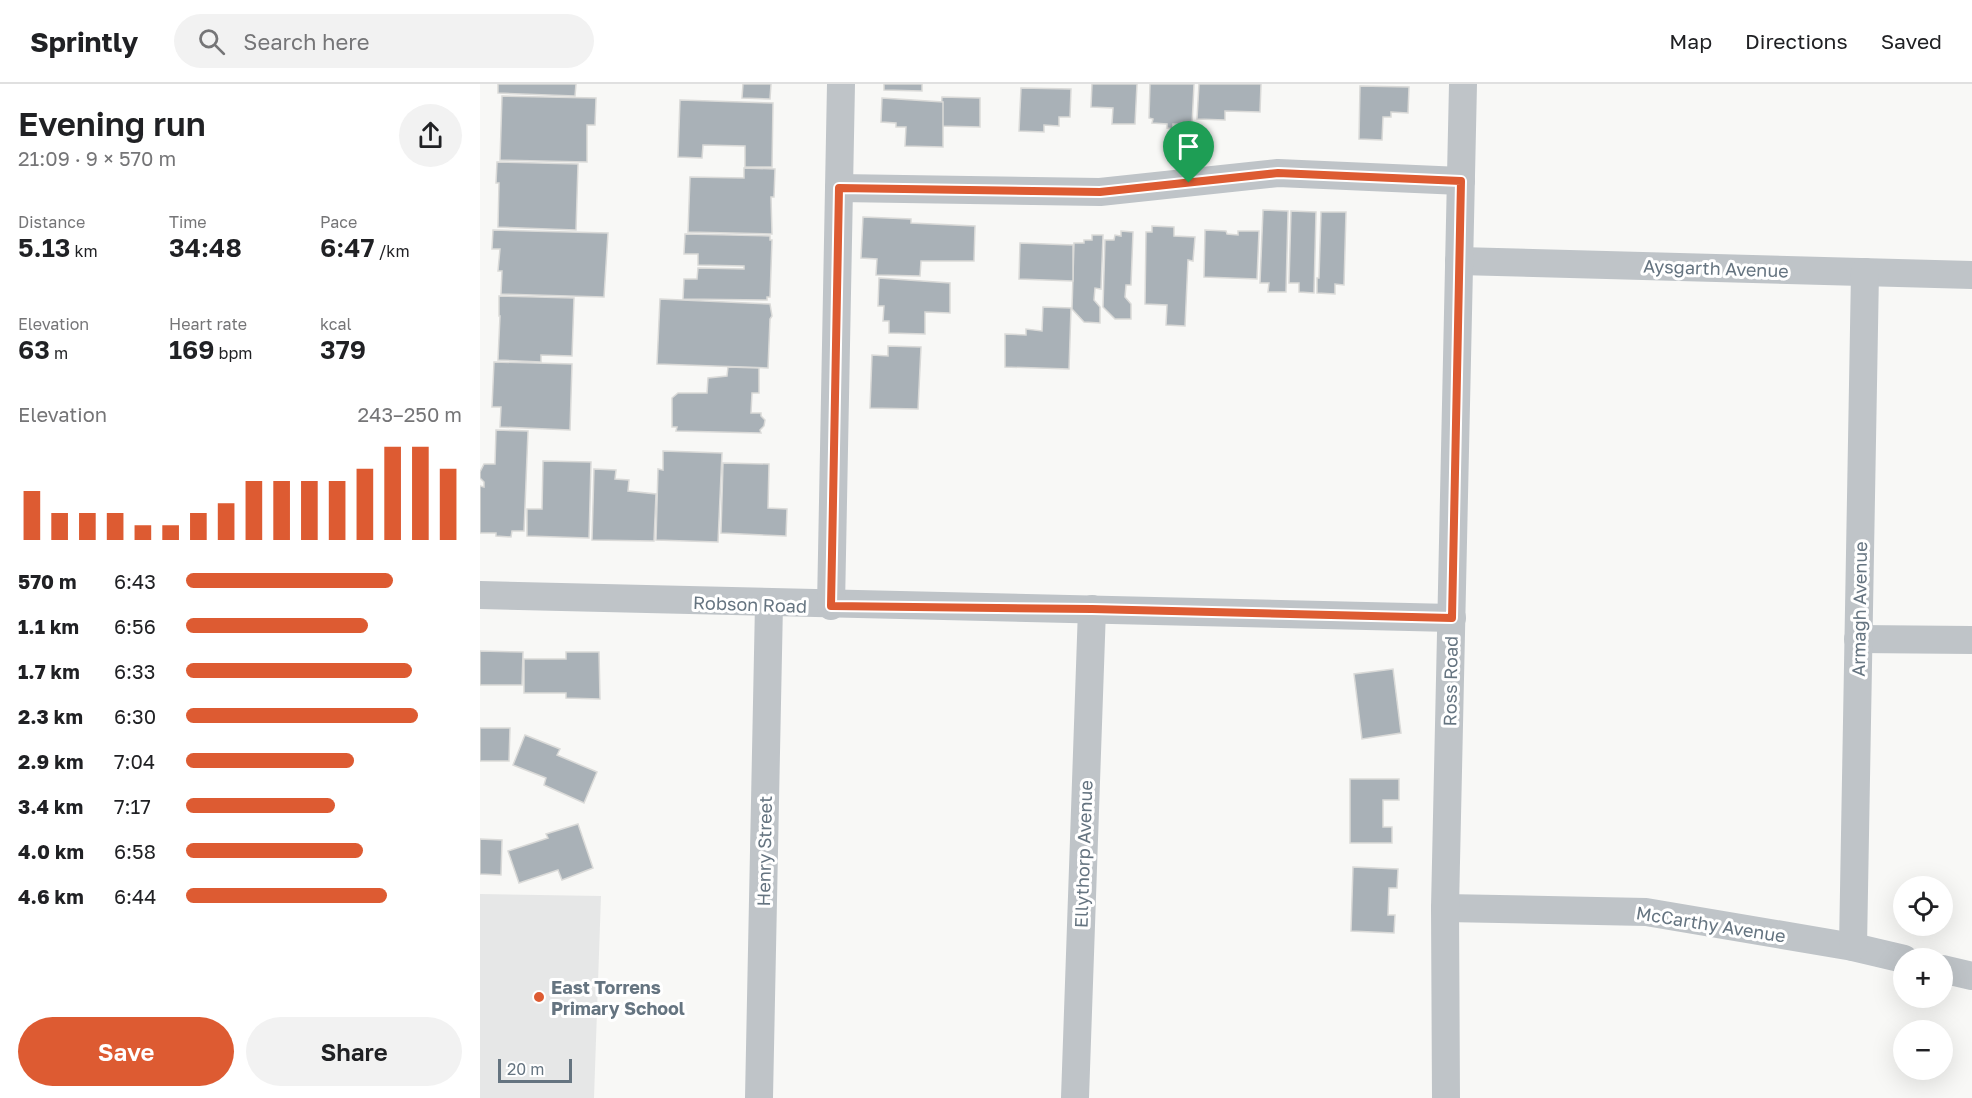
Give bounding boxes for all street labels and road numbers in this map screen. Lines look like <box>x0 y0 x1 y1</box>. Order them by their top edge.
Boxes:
street label: Aysgarth Avenue <box>1643 254 1789 282</box>
street label: Armagh Avenue <box>1847 541 1871 677</box>
street label: Robson Road <box>693 591 807 617</box>
street label: Ross Road <box>1438 636 1462 726</box>
street label: Ellythorp Avenue <box>1069 780 1097 928</box>
street label: Henry Street <box>752 796 776 906</box>
street label: McCarthy Avenue <box>1635 901 1787 947</box>

